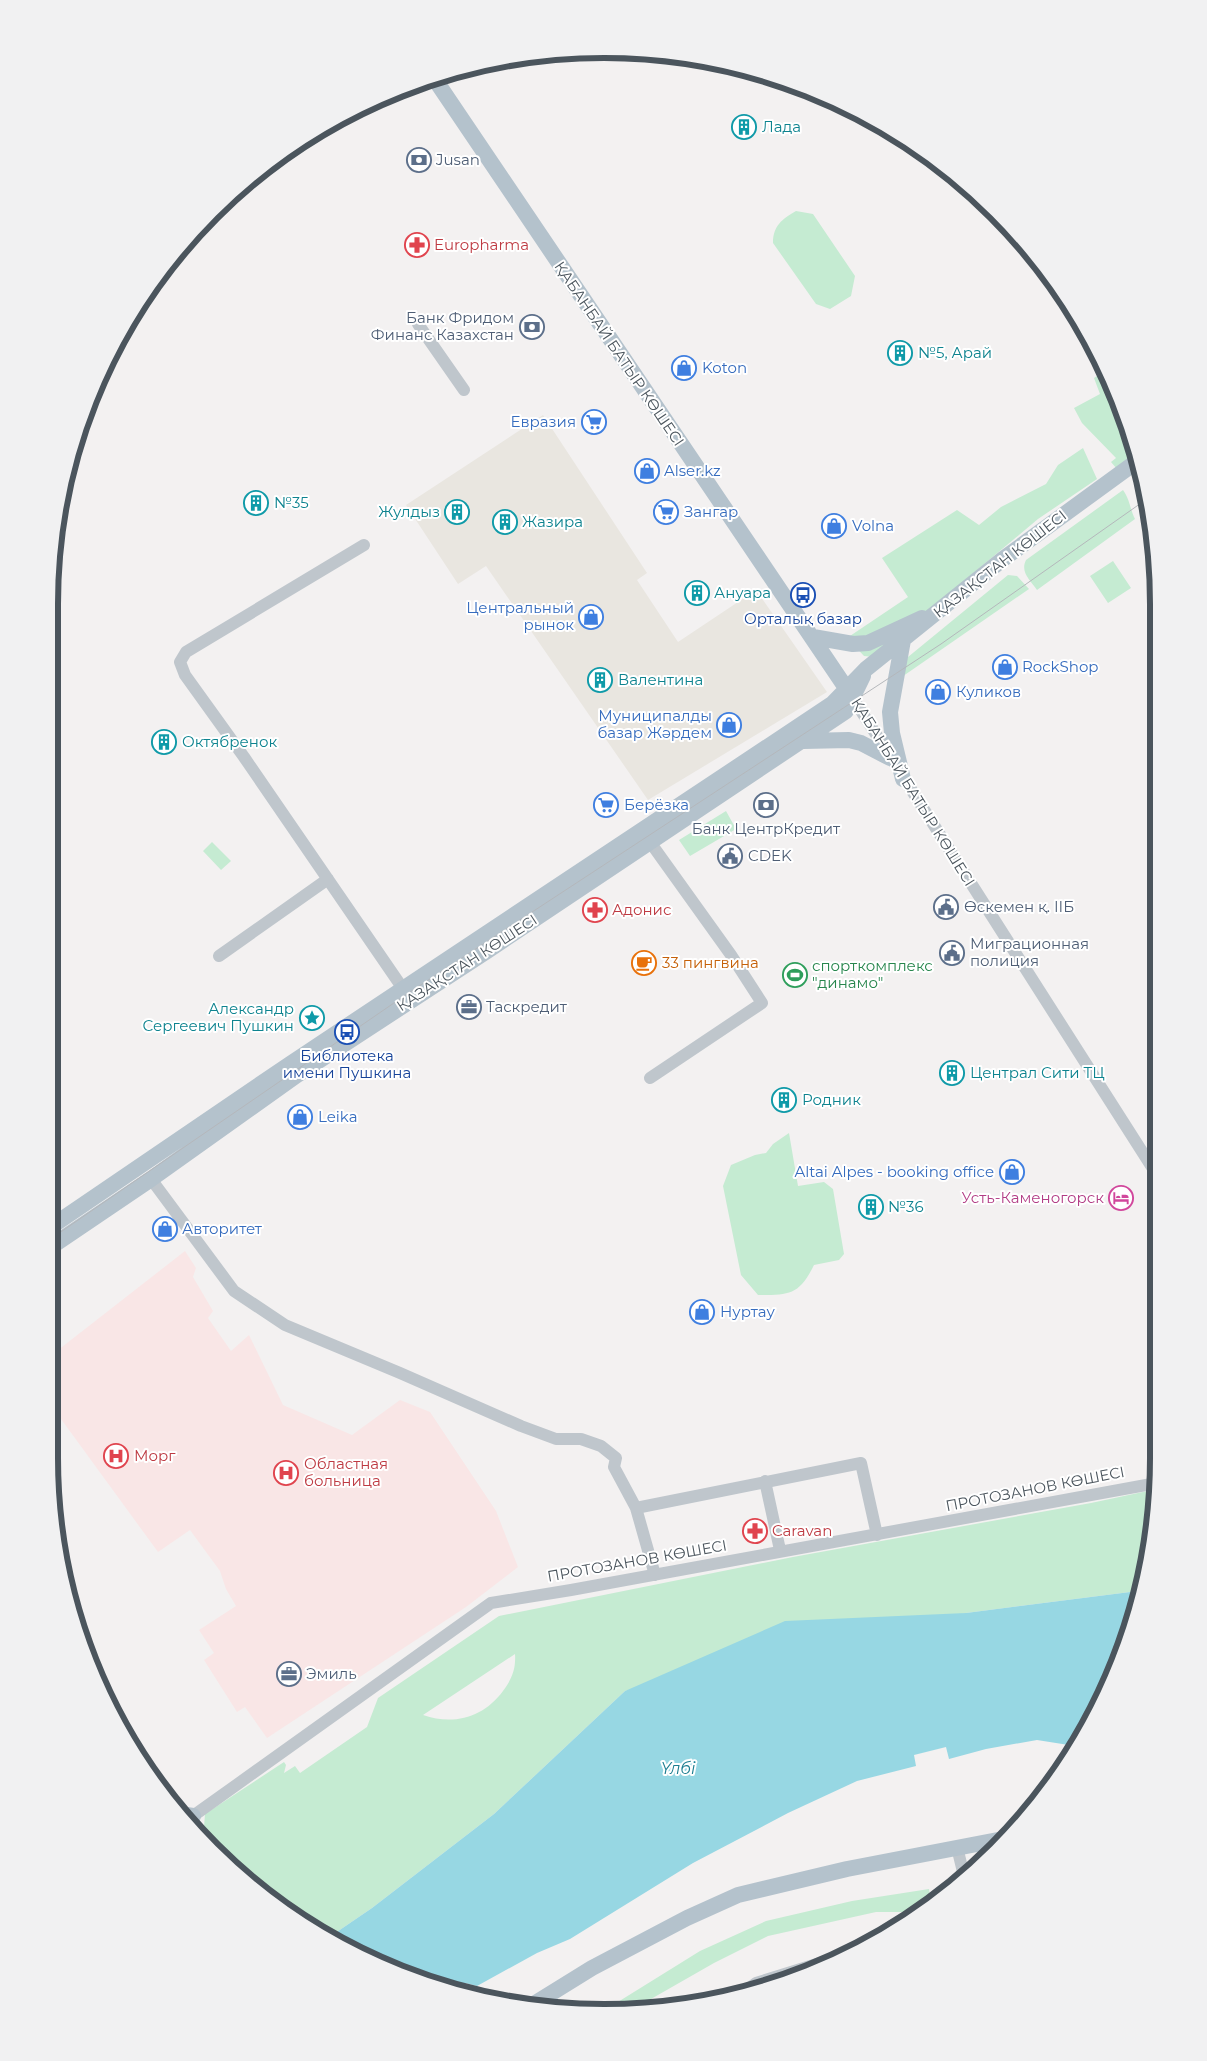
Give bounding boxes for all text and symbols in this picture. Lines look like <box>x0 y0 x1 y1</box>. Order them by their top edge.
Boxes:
building icon: Лада <box>731 114 757 140</box>
place label: Лада <box>762 117 801 136</box>
bank icon: Jusan <box>406 147 432 173</box>
place label: Jusan <box>435 150 480 169</box>
pharmacy icon: Europharma <box>404 232 430 258</box>
place label: Europharma <box>434 235 529 254</box>
street label: ҚАБАНБАЙ БАТЫР КӨШЕСІ <box>550 258 688 450</box>
place label: Банк Фридом Финанс Казахстан <box>371 308 514 344</box>
bank icon: Банк Фридом Финанс Казахстан <box>519 314 545 340</box>
building icon: №5, Арай <box>887 340 913 366</box>
place label: №5, Арай <box>918 343 992 362</box>
shop icon: Koton <box>671 355 697 381</box>
place label: Koton <box>702 358 747 377</box>
supermarket icon: Евразия <box>581 409 607 435</box>
place label: Евразия <box>511 412 576 431</box>
shop icon: Alser.kz <box>634 458 660 484</box>
place label: Alser.kz <box>664 461 721 480</box>
building icon: №35 <box>243 490 269 516</box>
place label: №35 <box>274 493 309 512</box>
building icon: Жулдыз <box>444 499 470 525</box>
supermarket icon: Зангар <box>653 499 679 525</box>
place label: Жулдыз <box>378 502 440 521</box>
place label: Зангар <box>684 502 738 521</box>
street label: ҚАЗАҚСТАН КӨШЕСІ <box>929 506 1070 622</box>
building icon: Жазира <box>492 509 518 535</box>
place label: Жазира <box>522 512 583 531</box>
shop icon: Volna <box>821 513 847 539</box>
place label: Volna <box>852 516 894 535</box>
building icon: Ануара <box>684 580 710 606</box>
bus stop icon: Орталық базар <box>790 582 816 608</box>
place label: Ануара <box>714 583 771 602</box>
place label: Центральный рынок <box>466 598 574 634</box>
shop icon: Центральный рынок <box>578 604 604 630</box>
place label: Орталық базар <box>744 609 862 628</box>
shop icon: RockShop <box>992 654 1018 680</box>
place label: RockShop <box>1022 657 1099 676</box>
building icon: Валентина <box>587 667 613 693</box>
place label: Валентина <box>618 670 703 689</box>
shop icon: Куликов <box>925 679 951 705</box>
place label: Куликов <box>956 682 1021 701</box>
street label: ҚАБАНБАЙ БАТЫР КӨШЕСІ <box>847 694 979 890</box>
place label: Муниципалды базар Жәрдем <box>598 706 712 742</box>
shop icon: Муниципалды базар Жәрдем <box>716 712 742 738</box>
building icon: Октябренок <box>151 729 177 755</box>
place label: Октябренок <box>182 732 277 751</box>
supermarket icon: Берёзка <box>593 792 619 818</box>
bank icon: Банк ЦентрКредит <box>753 792 779 818</box>
place label: Берёзка <box>624 795 689 814</box>
place label: Банк ЦентрКредит <box>692 819 841 838</box>
public building icon: CDEK <box>717 843 743 869</box>
place label: CDEK <box>748 846 792 865</box>
public building icon: Өскемен қ. ІІБ <box>933 894 959 920</box>
pharmacy icon: Адонис <box>582 897 608 923</box>
place label: Өскемен қ. ІІБ <box>964 897 1074 916</box>
place label: Адонис <box>612 900 671 919</box>
street label: ҚАЗАҚСТАН КӨШЕСІ <box>393 910 541 1015</box>
place label: Миграционная полиция <box>970 934 1089 970</box>
public building icon: Миграционная полиция <box>939 940 965 966</box>
cafe icon: 33 пингвина <box>631 950 657 976</box>
place label: 33 пингвина <box>662 953 759 972</box>
place label: спорткомплекс "динамо" <box>812 956 933 992</box>
sports icon: спорткомплекс "динамо" <box>782 962 808 988</box>
office icon: Таскредит <box>456 994 482 1020</box>
place label: Таскредит <box>486 997 568 1016</box>
place label: Александр Сергеевич Пушкин <box>143 999 294 1035</box>
place icon: Александр Сергеевич Пушкин <box>299 1005 325 1031</box>
bus stop icon: Библиотека имени Пушкина <box>334 1019 360 1045</box>
place label: Библиотека имени Пушкина <box>283 1046 411 1082</box>
building icon: Централ Сити ТЦ <box>939 1060 965 1086</box>
place label: Централ Сити ТЦ <box>970 1063 1105 1082</box>
building icon: Родник <box>771 1087 797 1113</box>
place label: Родник <box>802 1090 861 1109</box>
shop icon: Leika <box>287 1104 313 1130</box>
place label: Leika <box>318 1107 357 1126</box>
shop icon: Altai Alpes - booking office <box>999 1159 1025 1185</box>
place label: Altai Alpes - booking office <box>794 1162 994 1181</box>
hotel icon: Усть-Каменогорск <box>1108 1185 1134 1211</box>
place label: Усть-Каменогорск <box>961 1188 1104 1207</box>
building icon: №36 <box>858 1194 884 1220</box>
place label: №36 <box>888 1197 924 1216</box>
shop icon: Авторитет <box>152 1216 178 1242</box>
place label: Авторитет <box>182 1219 263 1238</box>
shop icon: Нуртау <box>689 1299 715 1325</box>
place label: Нуртау <box>720 1302 776 1321</box>
hospital icon: Морг <box>103 1443 129 1469</box>
place label: Морг <box>134 1446 176 1465</box>
place label: Областная больница <box>304 1454 388 1490</box>
hospital icon: Областная больница <box>273 1460 299 1486</box>
street label: ПРОТОЗАНОВ КӨШЕСІ <box>944 1462 1126 1515</box>
pharmacy icon: Caravan <box>742 1518 768 1544</box>
place label: Caravan <box>772 1521 832 1540</box>
street label: ПРОТОЗАНОВ КӨШЕСІ <box>546 1535 728 1586</box>
office icon: Эмиль <box>276 1661 302 1687</box>
place label: Эмиль <box>306 1664 357 1683</box>
water label: Үлбі <box>661 1759 696 1778</box>

